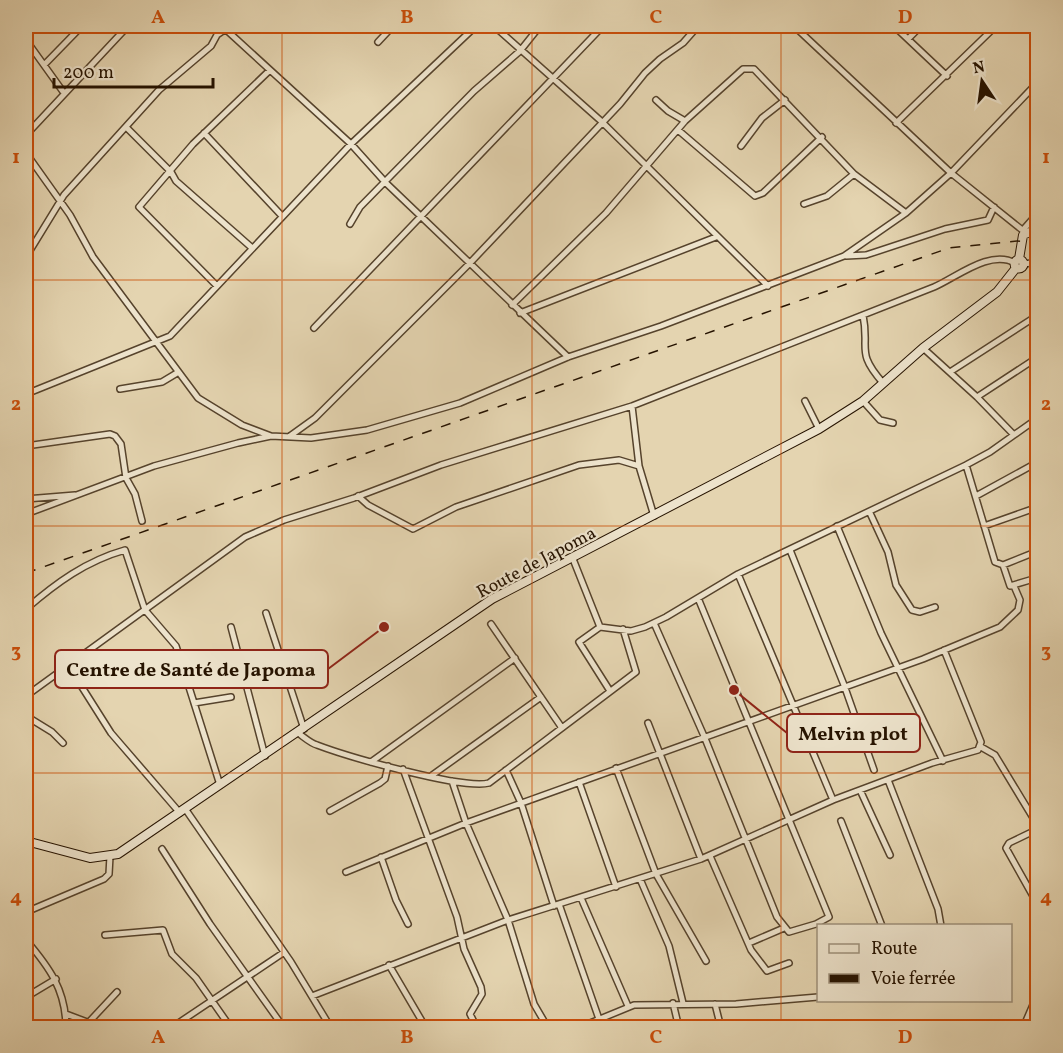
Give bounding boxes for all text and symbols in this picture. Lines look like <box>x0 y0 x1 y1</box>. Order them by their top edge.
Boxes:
text: A <box>151 4 165 32</box>
text: B <box>400 4 414 32</box>
text: C <box>650 4 663 32</box>
text: D <box>898 4 912 32</box>
scale bar <box>54 51 213 89</box>
north arrow <box>952 51 1012 111</box>
text: N <box>971 56 988 80</box>
text: 200 m <box>63 61 114 86</box>
text: 1 <box>12 144 20 172</box>
text: 1 <box>1042 144 1050 172</box>
text: 2 <box>11 391 21 419</box>
text: 2 <box>1041 391 1051 419</box>
street label: Route de Japoma <box>473 521 601 605</box>
text: 3 <box>11 638 21 666</box>
text: 3 <box>1041 638 1051 666</box>
callout: Centre de Santé de Japoma <box>55 650 328 688</box>
text: Centre de Santé de Japoma <box>66 657 316 685</box>
callout: Melvin plot <box>787 714 920 752</box>
text: Melvin plot <box>798 721 908 749</box>
text: 4 <box>10 884 22 912</box>
text: 4 <box>1040 884 1052 912</box>
legend <box>817 924 1012 1002</box>
text: Route <box>871 937 917 962</box>
text: Voie ferrée <box>871 967 956 992</box>
text: A <box>151 1024 165 1052</box>
text: B <box>400 1024 414 1052</box>
text: C <box>650 1024 663 1052</box>
text: D <box>898 1024 912 1052</box>

